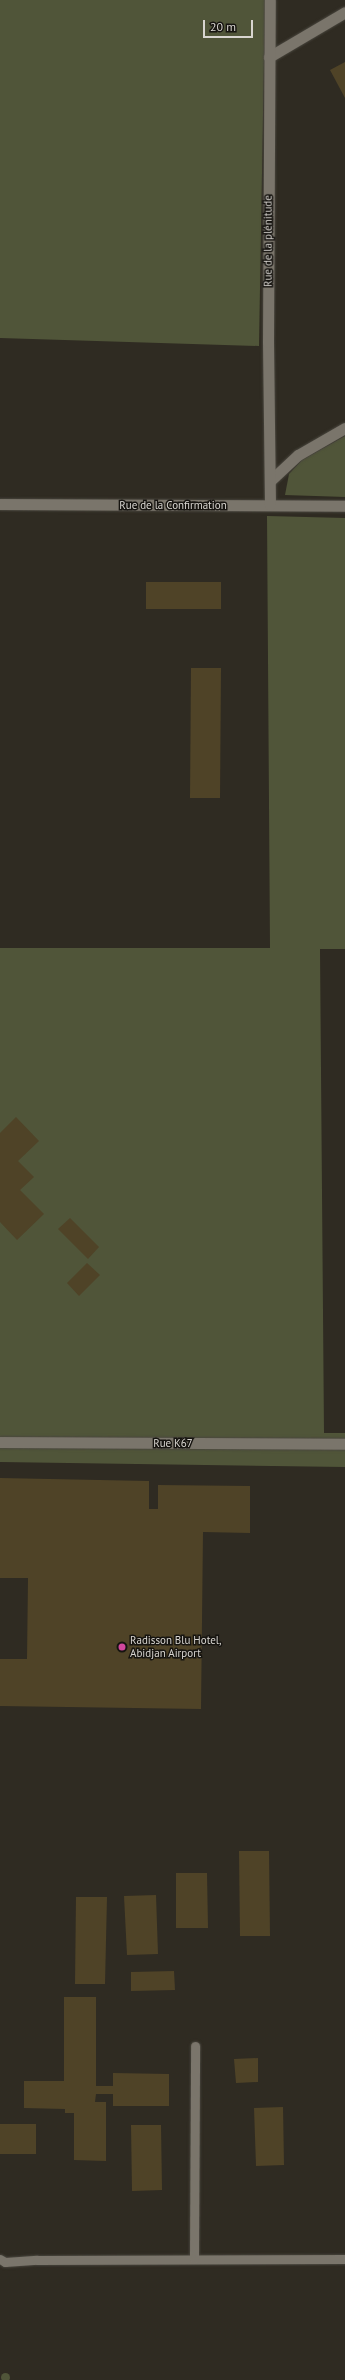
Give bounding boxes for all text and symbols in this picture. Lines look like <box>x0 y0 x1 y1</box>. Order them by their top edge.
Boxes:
scale bar <box>205 12 255 38</box>
text: 20 m <box>210 19 236 34</box>
street label: Rue de la plénitude <box>261 195 275 287</box>
street label: Rue de la Confirmation <box>119 498 227 512</box>
street label: Rue K67 <box>153 1436 193 1450</box>
place label: Radisson Blu Hotel, Abidjan Airport <box>130 1634 222 1660</box>
marker: Radisson Blu Hotel, Abidjan Airport <box>117 1642 127 1652</box>

